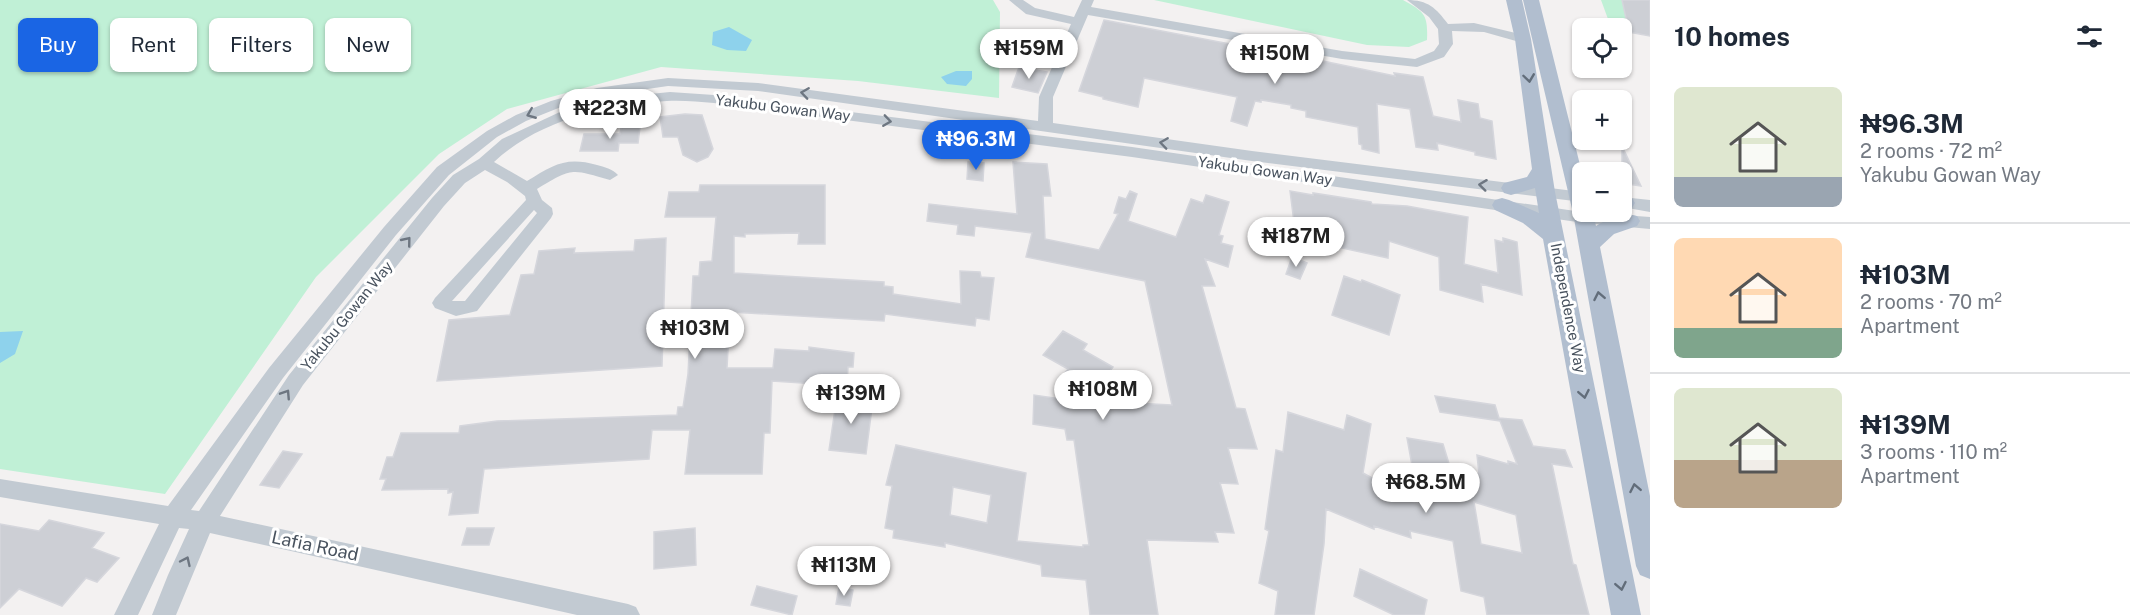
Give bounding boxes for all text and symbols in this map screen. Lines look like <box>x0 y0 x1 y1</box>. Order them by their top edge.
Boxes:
chip: Buy <box>18 18 98 72</box>
chip: Rent <box>110 18 197 72</box>
chip: Filters <box>209 18 313 72</box>
chip: New <box>325 18 411 72</box>
map controls <box>1572 18 1632 222</box>
button: locate <box>1572 18 1632 78</box>
icon: filters <box>2073 20 2106 53</box>
text: 10 homes <box>1674 21 1790 52</box>
pin: ₦159M <box>987 29 1071 80</box>
pin: ₦150M <box>1233 34 1317 85</box>
text: ₦159M <box>994 36 1064 60</box>
text: ₦150M <box>1240 41 1310 65</box>
one-way arrow <box>1522 74 1534 83</box>
one-way arrow <box>800 87 810 99</box>
pin: ₦223M <box>568 89 652 140</box>
button: + <box>1572 90 1632 150</box>
street label: Yakubu Gowan Way <box>715 91 851 124</box>
text: ₦223M <box>573 96 647 120</box>
one-way arrow <box>526 107 537 119</box>
text: ₦96.3M <box>1860 108 1964 139</box>
icon: home <box>1722 111 1794 183</box>
one-way arrow <box>882 115 892 127</box>
pin: ₦96.3M <box>927 120 1025 171</box>
text: ₦96.3M <box>936 127 1016 151</box>
one-way arrow <box>1160 138 1169 150</box>
text: 2 rooms · 72 m² <box>1860 139 2002 163</box>
street label: Yakubu Gowan Way <box>1197 153 1333 188</box>
button: − <box>1572 162 1632 222</box>
text: Yakubu Gowan Way <box>1860 163 2041 187</box>
one-way arrow <box>1478 179 1487 192</box>
pin: ₦187M <box>1254 217 1338 268</box>
text: ₦187M <box>1261 224 1331 248</box>
one-way arrow <box>400 237 411 248</box>
street label: Independence Way <box>1548 241 1589 374</box>
street label: Yakubu Gowan Way <box>297 258 396 374</box>
text: ₦103M <box>1860 259 1951 290</box>
icon: home <box>1722 262 1794 334</box>
text: 2 rooms · 70 m² <box>1860 290 2002 314</box>
one-way arrow <box>1593 291 1606 301</box>
pin: ₦103M <box>653 309 737 360</box>
text: Apartment <box>1860 314 1960 338</box>
text: ₦103M <box>660 316 730 340</box>
pin: ₦108M <box>1061 370 1145 421</box>
pin: ₦139M <box>809 374 893 425</box>
text: ₦108M <box>1068 377 1138 401</box>
text: ₦139M <box>816 381 886 405</box>
one-way arrow <box>1577 389 1590 399</box>
one-way arrow <box>279 390 291 400</box>
text: ₦139M <box>1860 409 1951 440</box>
icon: home <box>1722 412 1794 484</box>
text: 3 rooms · 110 m² <box>1860 440 2007 464</box>
pin: ₦68.5M <box>1377 463 1475 514</box>
text: Apartment <box>1860 464 1960 488</box>
text: ₦68.5M <box>1386 470 1466 494</box>
one-way arrow <box>1629 483 1642 493</box>
street label: Lafia Road <box>270 526 360 565</box>
pin: ₦113M <box>802 546 886 597</box>
text: ₦113M <box>811 553 877 577</box>
one-way arrow <box>178 556 190 567</box>
one-way arrow <box>1614 580 1627 590</box>

